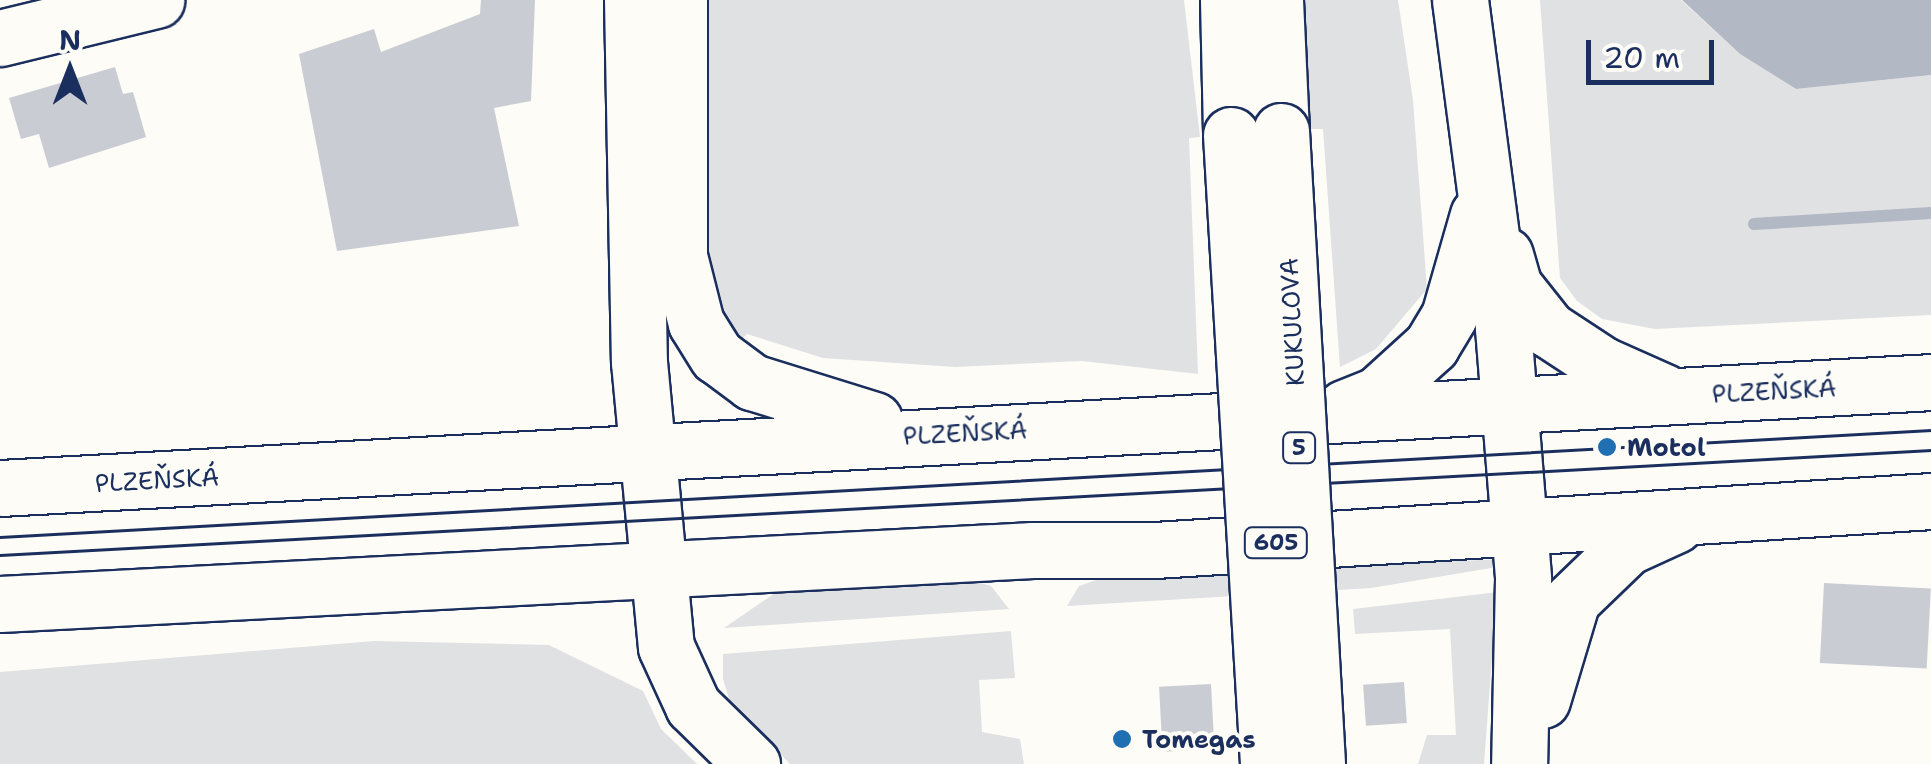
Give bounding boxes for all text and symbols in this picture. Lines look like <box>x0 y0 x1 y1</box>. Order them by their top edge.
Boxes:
north arrow <box>20 20 120 120</box>
scale bar <box>1591 20 1718 82</box>
text: N <box>59 21 81 59</box>
text: 20 m <box>1603 37 1680 78</box>
street label: KUKULOVA <box>1274 257 1310 387</box>
street label: PLZEŇSKÁ <box>1711 373 1837 409</box>
street label: PLZEŇSKÁ <box>902 415 1028 451</box>
road number: 5 <box>1282 431 1316 465</box>
place label: Motol <box>1627 432 1706 462</box>
marker: Motol <box>1596 436 1618 458</box>
street label: PLZEŇSKÁ <box>94 462 220 498</box>
road number: 605 <box>1244 526 1308 560</box>
place label: Tomegas <box>1142 724 1256 754</box>
marker: Tomegas <box>1111 728 1133 750</box>

